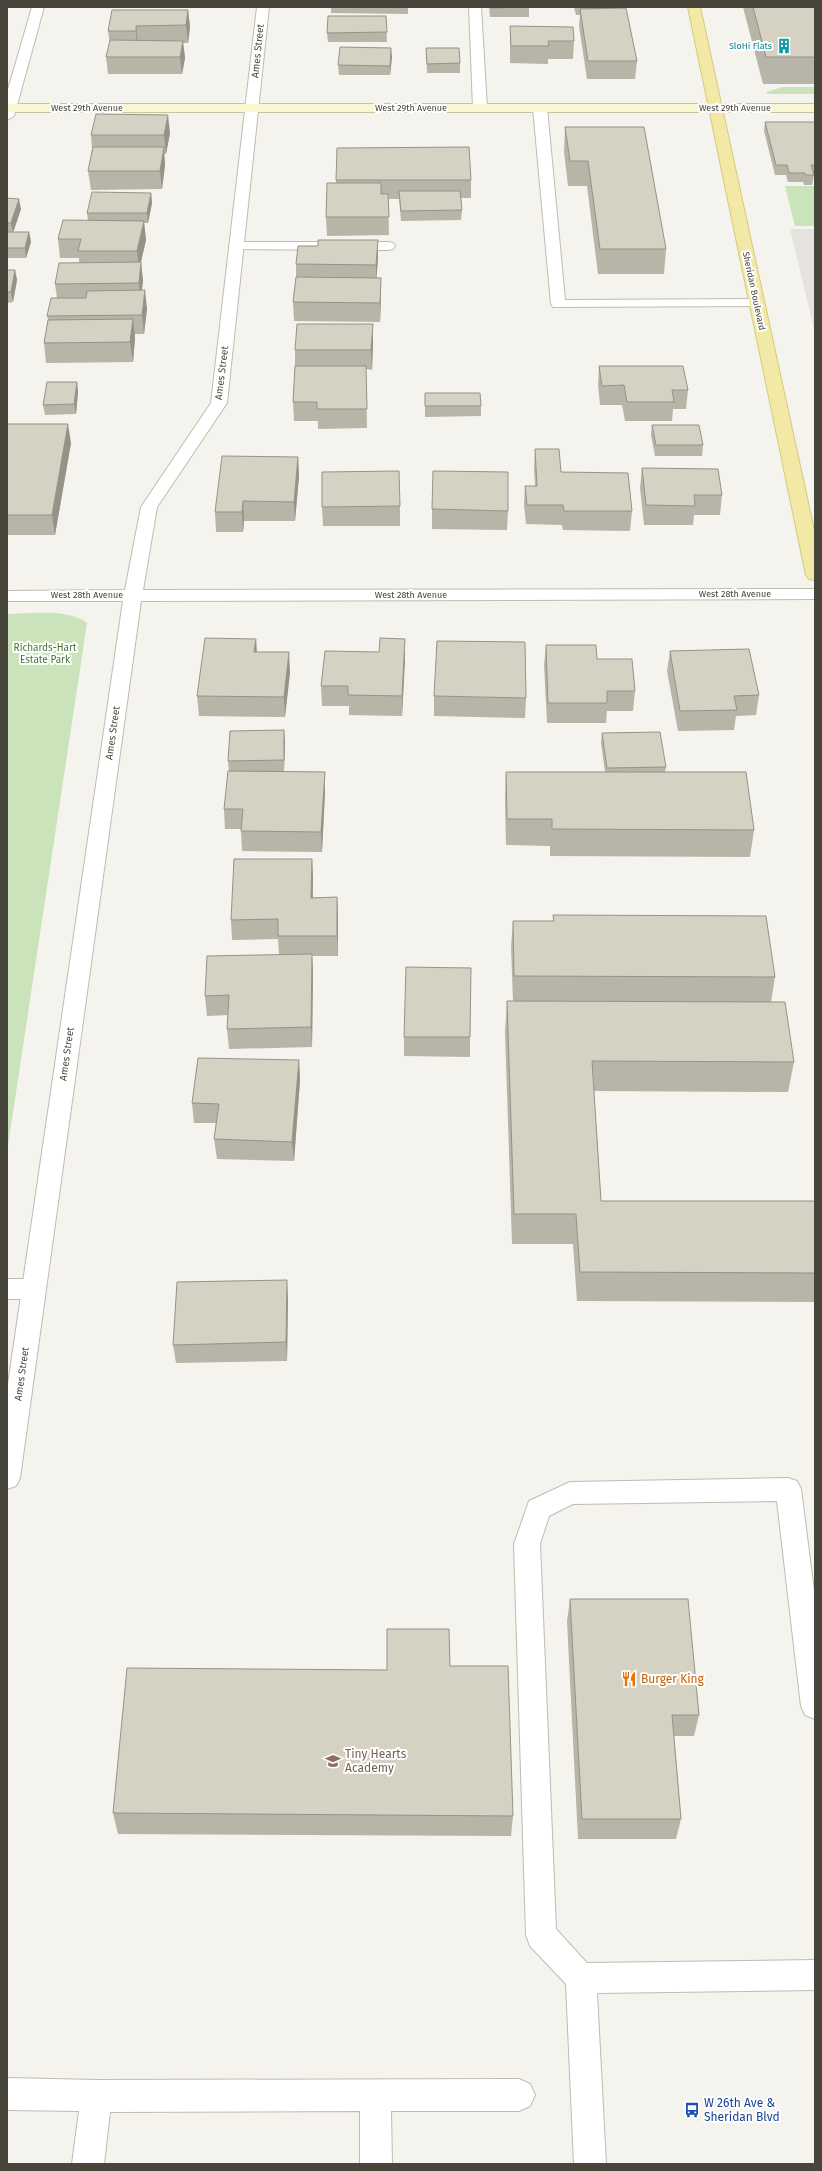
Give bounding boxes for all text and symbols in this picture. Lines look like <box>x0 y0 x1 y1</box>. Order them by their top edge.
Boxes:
street label: Ames Street <box>249 23 267 79</box>
building icon: SloHi Flats <box>775 37 793 55</box>
place label: SloHi Flats <box>729 41 772 51</box>
street label: West 29th Avenue <box>51 103 123 113</box>
street label: West 29th Avenue <box>375 103 447 113</box>
street label: West 29th Avenue <box>699 103 771 113</box>
street label: Sheridan Boulevard <box>741 251 767 331</box>
street label: Ames Street <box>213 345 231 401</box>
street label: West 28th Avenue <box>699 589 771 599</box>
street label: West 28th Avenue <box>51 590 123 600</box>
street label: West 28th Avenue <box>375 590 447 600</box>
park label: Richards-Hart Estate Park <box>14 642 77 666</box>
street label: Ames Street <box>103 705 123 761</box>
street label: Ames Street <box>57 1026 77 1082</box>
street label: Ames Street <box>12 1346 32 1402</box>
restaurant icon: Burger King <box>620 1670 638 1688</box>
place label: Burger King <box>641 1672 705 1686</box>
place label: Tiny Hearts Academy <box>345 1747 407 1775</box>
school or university icon: Tiny Hearts Academy <box>324 1752 342 1770</box>
place label: W 26th Ave & Sheridan Blvd <box>704 2096 780 2124</box>
bus stop icon: W 26th Ave & Sheridan Blvd <box>683 2101 701 2119</box>

